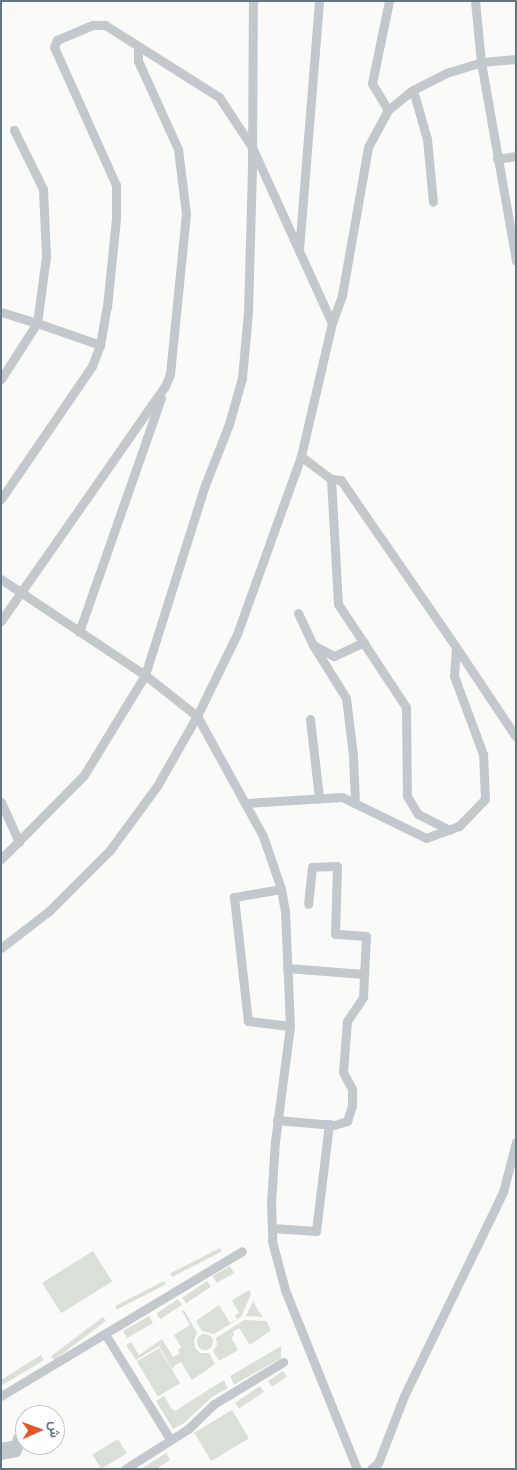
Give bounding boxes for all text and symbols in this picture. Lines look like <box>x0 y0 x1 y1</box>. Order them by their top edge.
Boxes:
north arrow <box>15 1405 65 1455</box>
text: ش <box>44 1421 64 1438</box>

